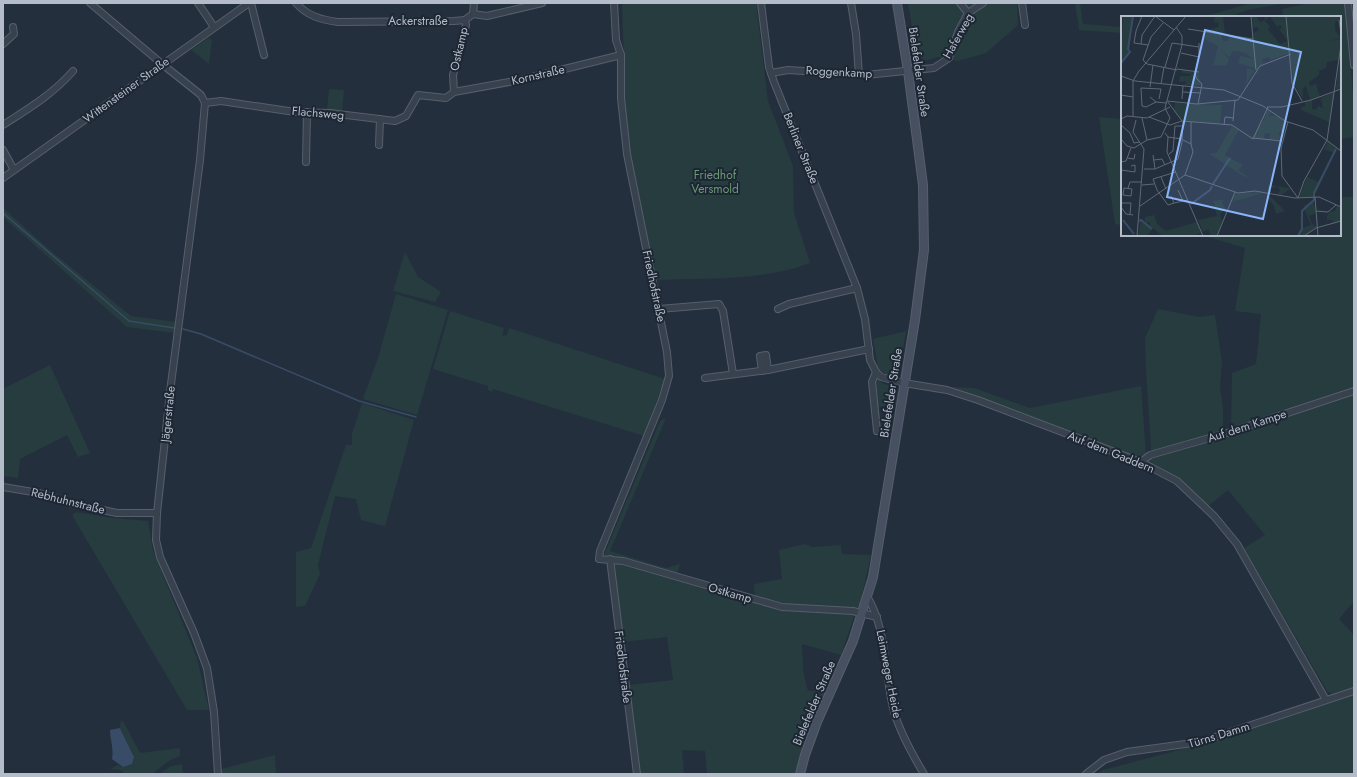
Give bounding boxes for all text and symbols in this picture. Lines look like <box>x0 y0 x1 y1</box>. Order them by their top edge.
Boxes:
street label: Haferweg <box>938 10 978 62</box>
street label: Ackerstraße <box>388 12 448 30</box>
inset map <box>1121 16 1341 236</box>
street label: Ostkamp <box>445 25 473 73</box>
street label: Bielefelder Straße <box>904 26 934 118</box>
street label: Wittensteiner Straße <box>79 53 173 127</box>
street label: Kornstraße <box>510 60 566 90</box>
street label: Roggenkamp <box>805 61 873 83</box>
street label: Flachsweg <box>291 102 345 124</box>
street label: Berliner Straße <box>779 110 823 186</box>
park label: Friedhof Versmold <box>691 166 739 198</box>
street label: Friedhofstraße <box>638 248 670 324</box>
street label: Bielefelder Straße <box>875 347 907 439</box>
street label: Jägerstraße <box>156 385 180 445</box>
street label: Auf dem Kampe <box>1205 405 1289 447</box>
street label: Auf dem Gaddern <box>1065 426 1157 478</box>
street label: Rebhuhnstraße <box>29 483 107 519</box>
street label: Ostkamp <box>706 578 754 608</box>
street label: Leimweger Heide <box>872 628 906 720</box>
street label: Friedhofstraße <box>610 630 636 704</box>
street label: Bielefelder Straße <box>788 658 840 748</box>
street label: Türns Damm <box>1186 717 1252 753</box>

